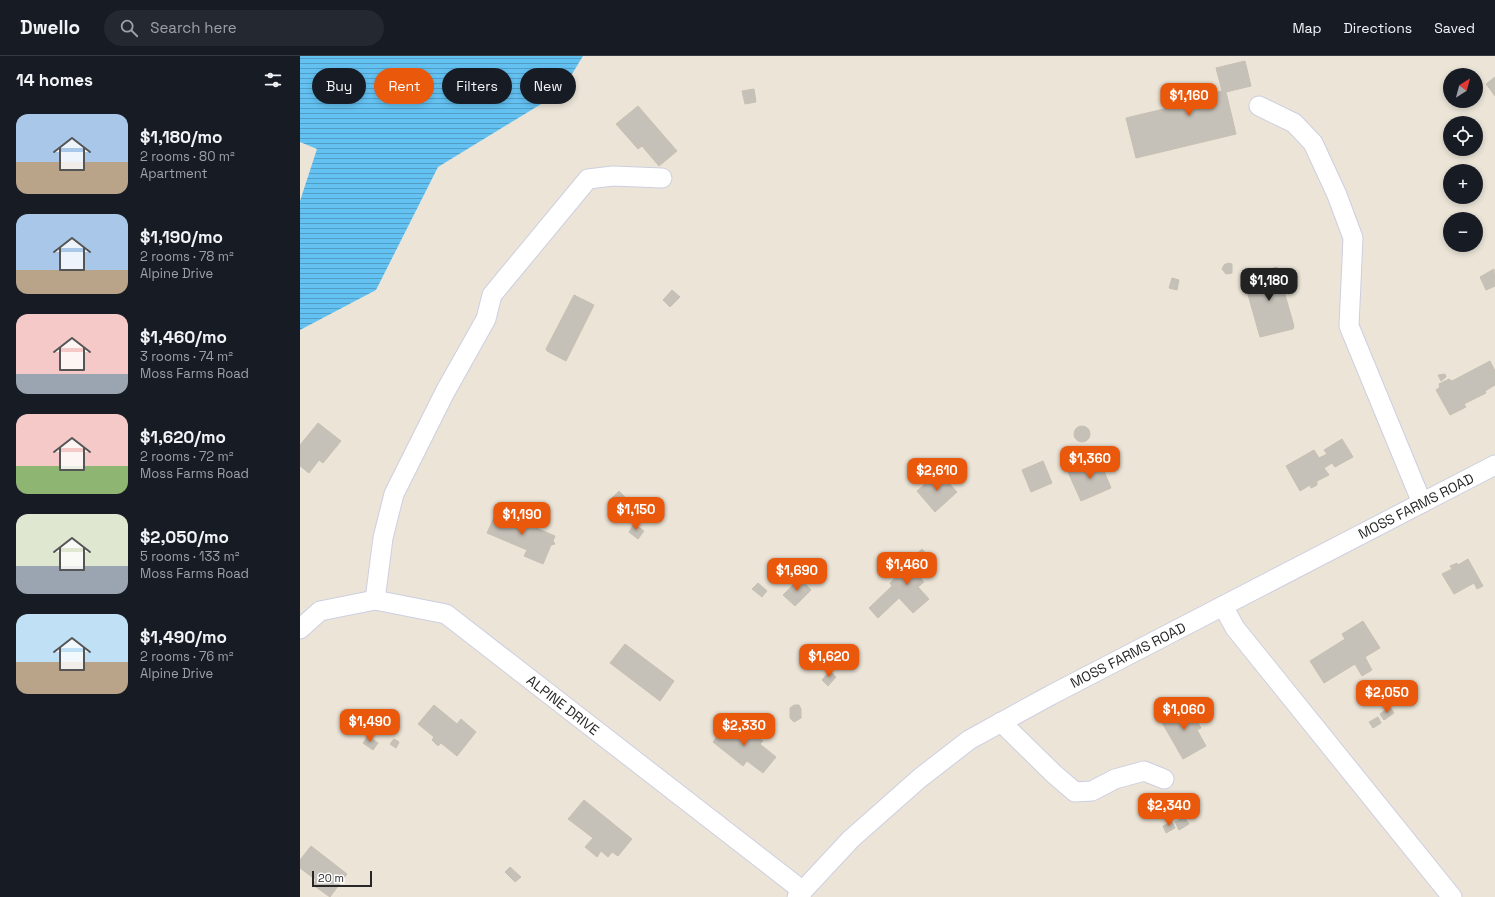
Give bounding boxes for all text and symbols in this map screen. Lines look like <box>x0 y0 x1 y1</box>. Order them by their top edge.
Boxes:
search box <box>104 10 384 46</box>
text: Dwello <box>20 15 80 40</box>
icon: search <box>118 17 140 39</box>
text: Search here <box>150 18 237 37</box>
text: Map <box>1292 19 1322 37</box>
text: Directions <box>1344 19 1412 37</box>
text: Saved <box>1434 19 1475 37</box>
chip: Buy <box>312 68 366 104</box>
chip: Rent <box>374 68 434 104</box>
chip: Filters <box>442 68 512 104</box>
chip: New <box>520 68 576 104</box>
north arrow <box>1443 68 1483 108</box>
map controls <box>1443 68 1483 252</box>
text: 14 homes <box>16 69 93 91</box>
icon: filters <box>262 69 284 91</box>
pin: $1,160 <box>1156 83 1222 117</box>
text: $1,160 <box>1169 87 1209 104</box>
button: locate <box>1443 116 1483 156</box>
text: $1,180/mo <box>140 126 223 148</box>
icon: home <box>48 130 96 178</box>
text: 2 rooms · 80 m² <box>140 148 235 165</box>
button: + <box>1443 164 1483 204</box>
text: Apartment <box>140 165 208 182</box>
button: − <box>1443 212 1483 252</box>
text: $1,190/mo <box>140 226 223 248</box>
icon: home <box>48 230 96 278</box>
text: 2 rooms · 78 m² <box>140 248 234 265</box>
text: Alpine Drive <box>140 265 213 282</box>
pin: $1,180 <box>1236 268 1302 302</box>
text: $1,180 <box>1249 272 1289 289</box>
text: $1,460/mo <box>140 326 227 348</box>
icon: home <box>48 330 96 378</box>
text: 3 rooms · 74 m² <box>140 348 233 365</box>
text: Moss Farms Road <box>140 365 249 382</box>
text: $1,620/mo <box>140 426 226 448</box>
icon: home <box>48 430 96 478</box>
pin: $1,360 <box>1057 446 1123 480</box>
text: 2 rooms · 72 m² <box>140 448 233 465</box>
text: $1,360 <box>1069 450 1111 467</box>
pin: $2,610 <box>904 458 970 492</box>
text: $2,610 <box>916 462 958 479</box>
text: Moss Farms Road <box>140 465 249 482</box>
street label: MOSS FARMS ROAD <box>1355 469 1477 543</box>
pin: $1,150 <box>603 497 669 531</box>
text: $1,150 <box>616 501 656 518</box>
pin: $1,190 <box>489 502 555 536</box>
text: $1,190 <box>502 506 542 523</box>
text: $2,050/mo <box>140 526 229 548</box>
icon: home <box>48 530 96 578</box>
text: 5 rooms · 133 m² <box>140 548 239 565</box>
pin: $1,460 <box>874 552 940 586</box>
text: $1,460 <box>886 556 928 573</box>
pin: $1,690 <box>764 558 830 592</box>
text: $1,690 <box>776 562 818 579</box>
text: Moss Farms Road <box>140 565 249 582</box>
street label: MOSS FARMS ROAD <box>1067 618 1189 692</box>
text: $1,490/mo <box>140 626 227 648</box>
icon: home <box>48 630 96 678</box>
pin: $1,620 <box>796 644 862 678</box>
text: 2 rooms · 76 m² <box>140 648 234 665</box>
text: $1,620 <box>808 648 850 665</box>
text: Alpine Drive <box>140 665 213 682</box>
street label: ALPINE DRIVE <box>523 671 603 739</box>
pin: $2,050 <box>1354 680 1420 714</box>
text: $2,050 <box>1365 684 1409 701</box>
pin: $1,060 <box>1151 697 1217 731</box>
text: $1,060 <box>1163 701 1205 718</box>
pin: $1,490 <box>337 709 403 743</box>
text: $1,490 <box>349 713 391 730</box>
pin: $2,330 <box>711 713 777 747</box>
text: $2,330 <box>722 717 766 734</box>
pin: $2,340 <box>1136 793 1202 827</box>
text: $2,340 <box>1147 797 1191 814</box>
scale bar <box>312 869 372 888</box>
text: 20 m <box>318 871 344 885</box>

